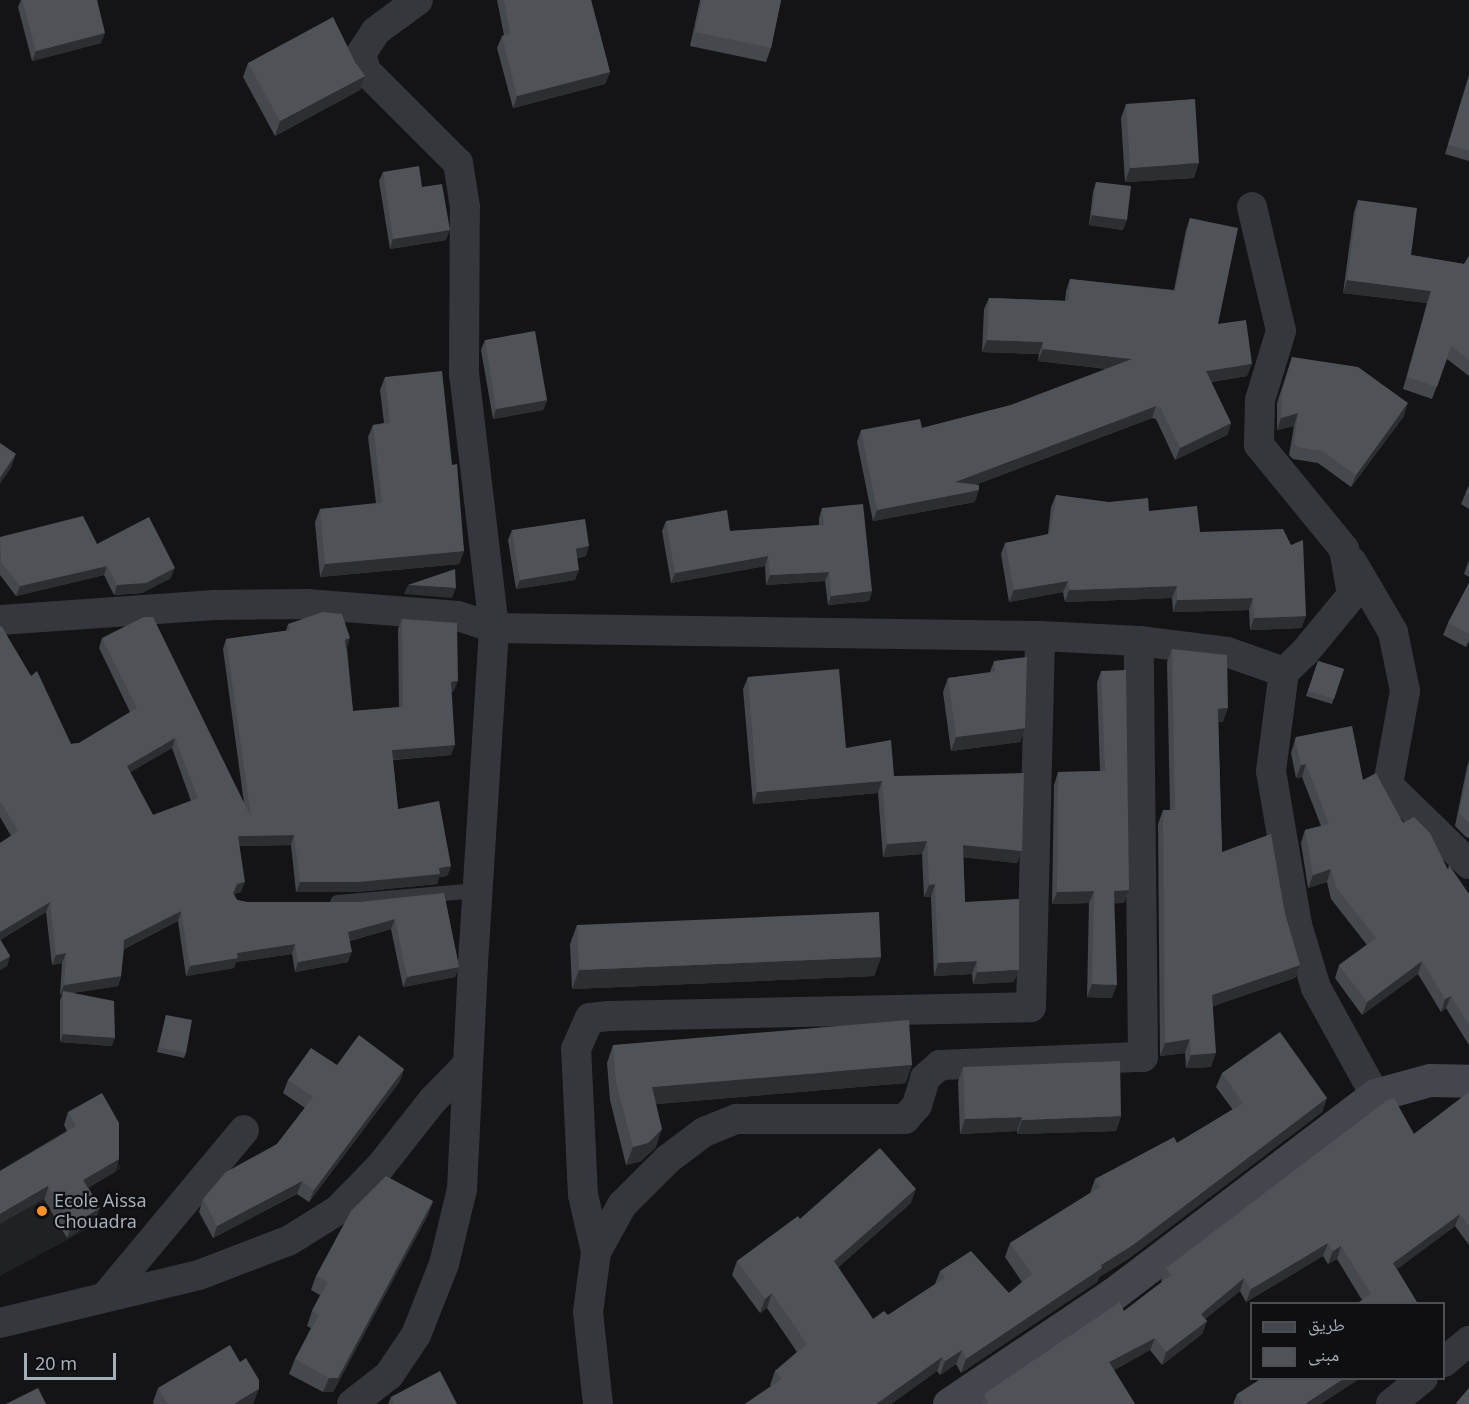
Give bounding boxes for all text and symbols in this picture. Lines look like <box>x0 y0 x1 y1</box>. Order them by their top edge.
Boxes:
place label: Ecole Aissa Chouadra <box>54 1190 147 1232</box>
marker: Ecole Aissa Chouadra <box>35 1204 49 1218</box>
legend <box>1250 1302 1445 1380</box>
text: طريق <box>1308 1312 1345 1336</box>
scale bar <box>27 1341 118 1379</box>
text: مبنى <box>1308 1342 1339 1366</box>
text: 20 m <box>35 1351 77 1375</box>

